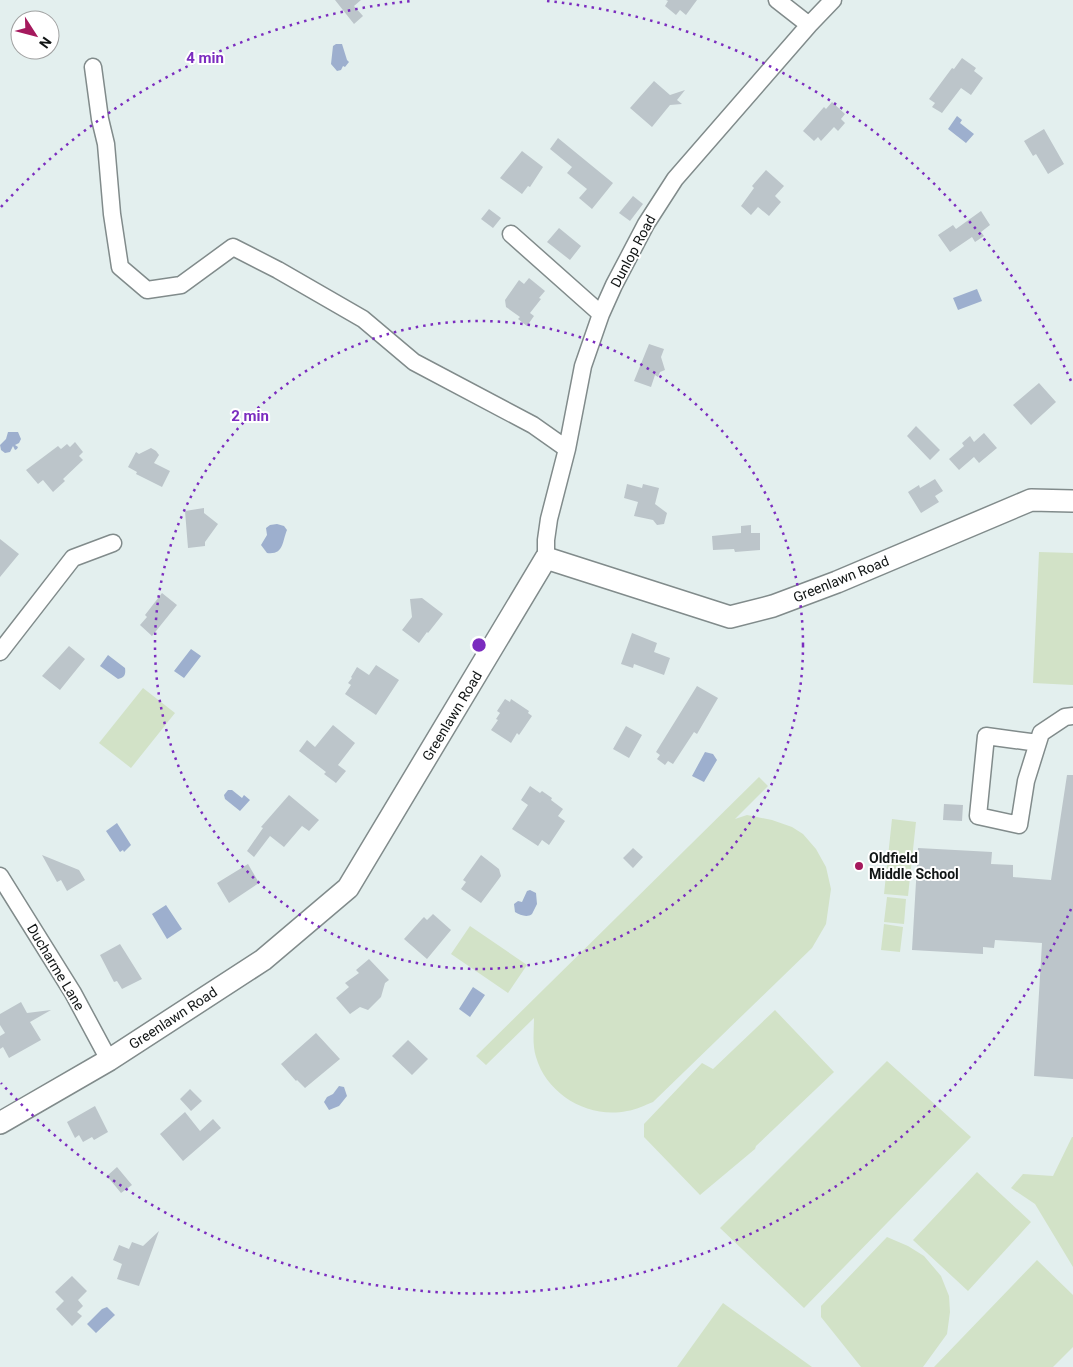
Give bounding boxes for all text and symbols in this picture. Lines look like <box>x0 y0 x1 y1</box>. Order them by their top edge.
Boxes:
north arrow <box>10 10 60 60</box>
text: N <box>36 34 55 51</box>
text: 4 min <box>186 49 224 67</box>
street label: Dunlop Road <box>607 212 659 290</box>
text: 2 min <box>231 407 269 425</box>
street label: Greenlawn Road <box>791 553 891 605</box>
centre of rings <box>470 636 488 654</box>
street label: Greenlawn Road <box>419 668 485 764</box>
place label: Oldfield Middle School <box>869 850 959 882</box>
marker: Oldfield Middle School <box>853 860 865 872</box>
street label: Ducharme Lane <box>24 921 88 1013</box>
street label: Greenlawn Road <box>126 984 220 1052</box>

